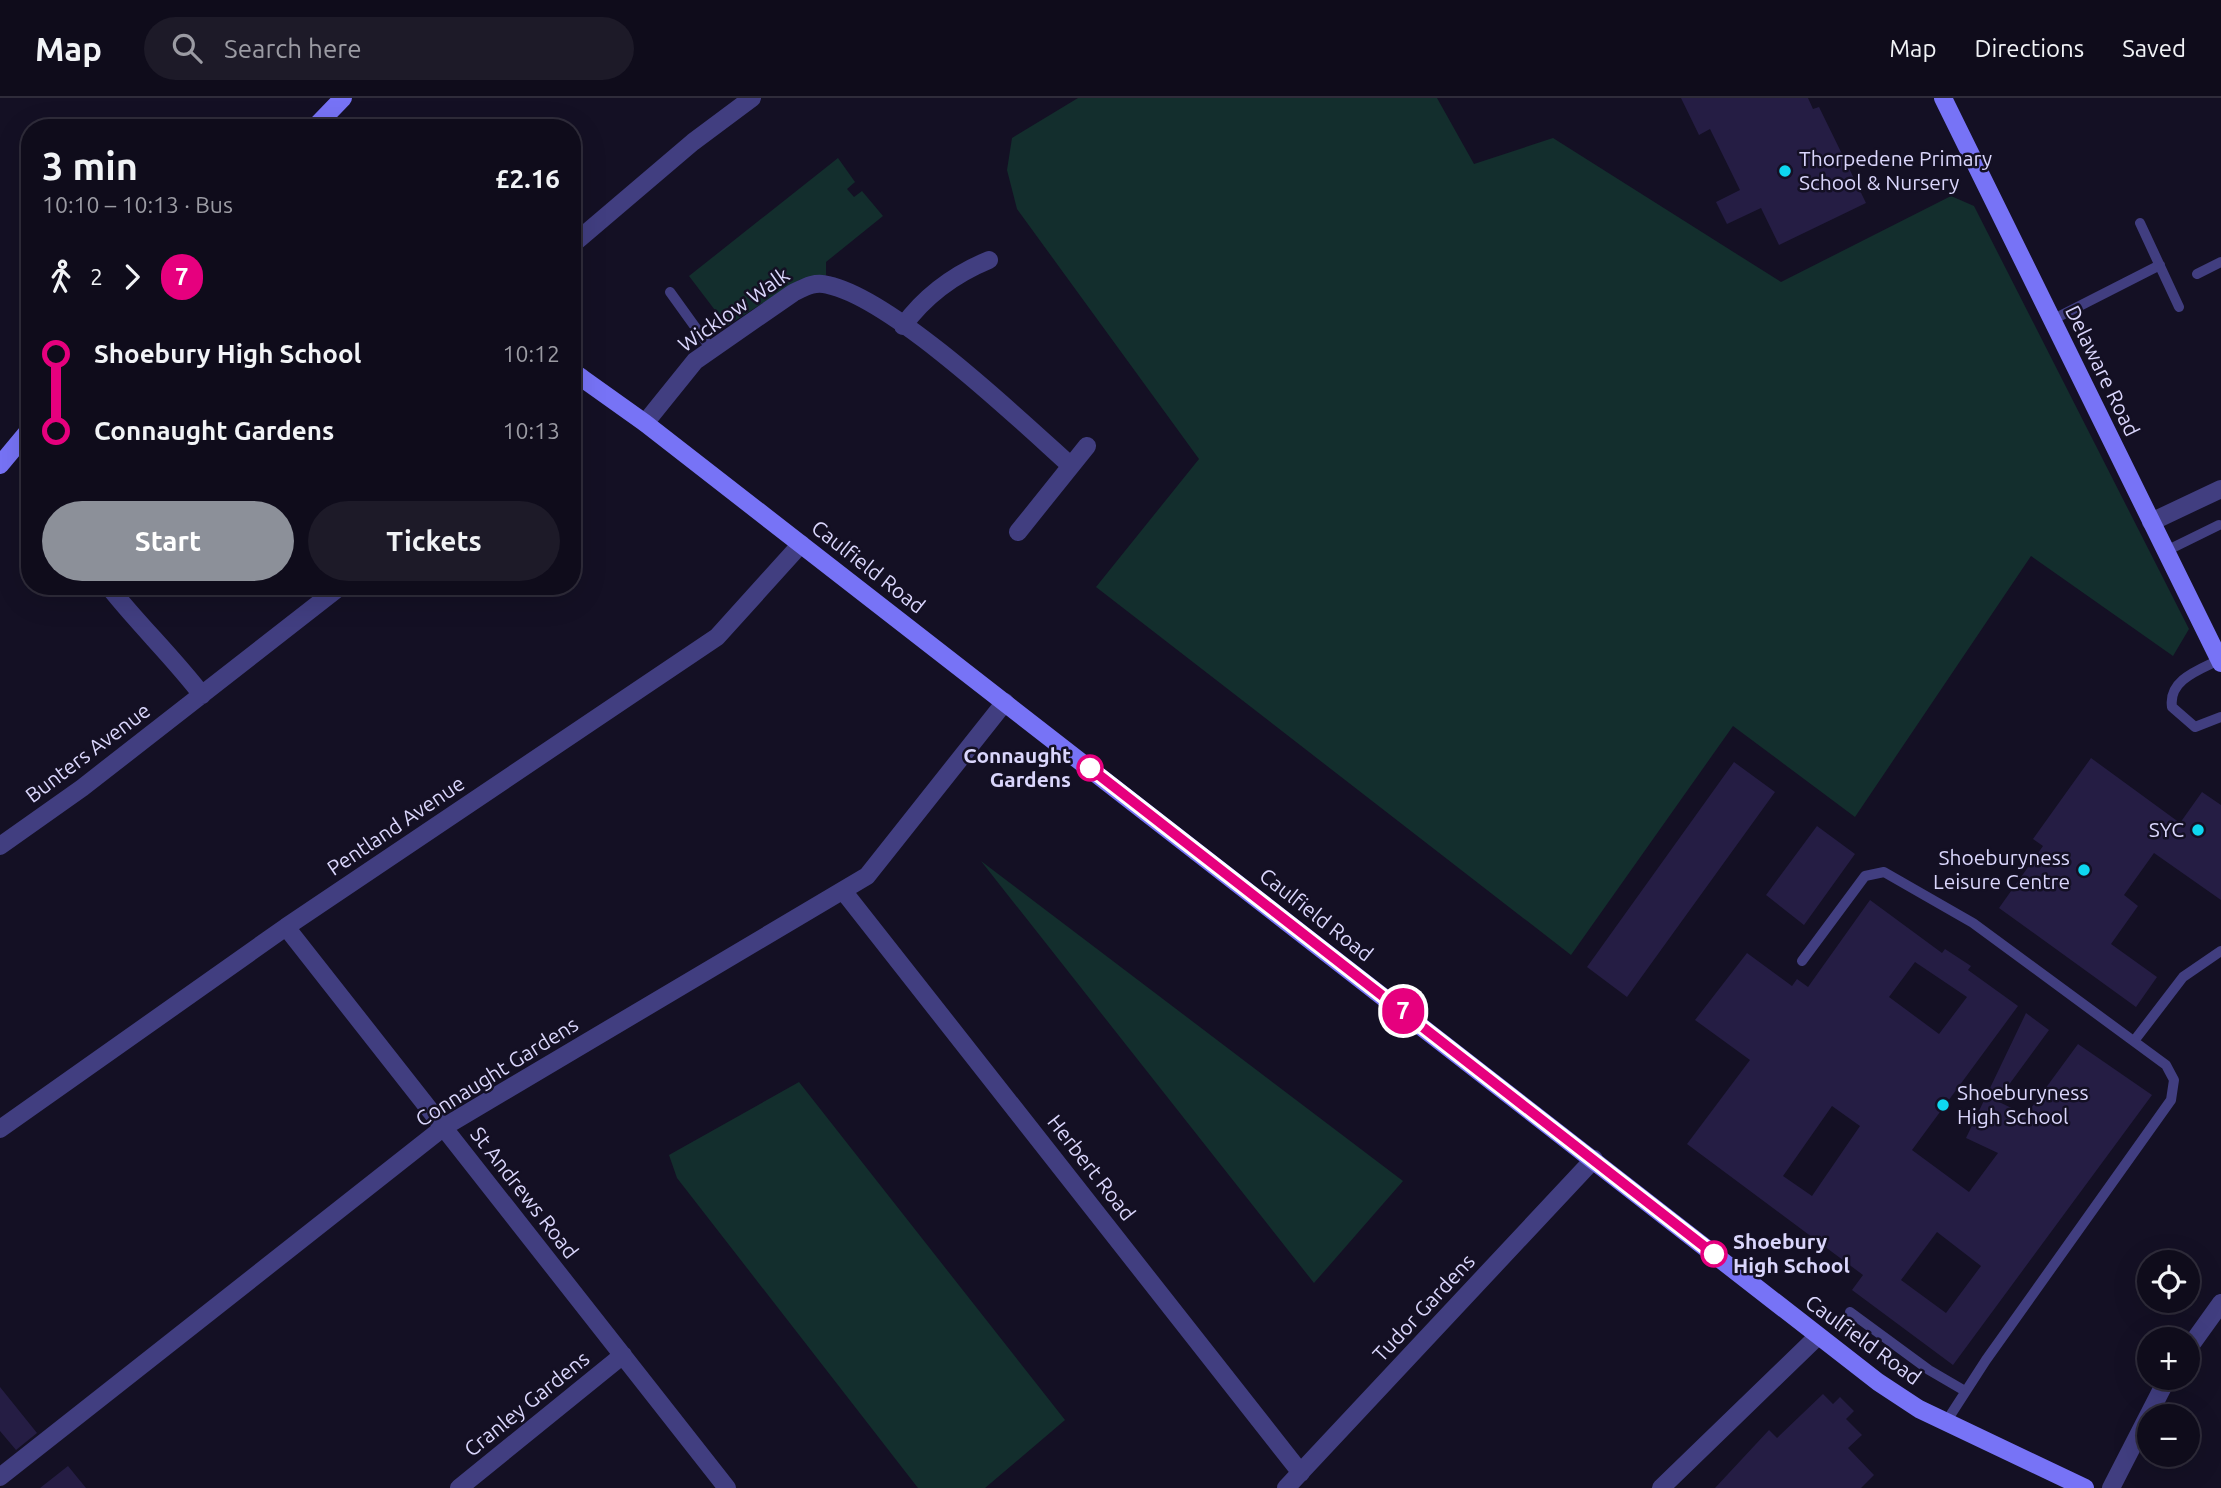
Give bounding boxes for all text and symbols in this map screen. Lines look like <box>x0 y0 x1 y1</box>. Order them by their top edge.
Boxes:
search box <box>144 17 634 80</box>
icon: search <box>168 29 206 67</box>
text: Map <box>35 30 102 67</box>
text: Search here <box>224 34 362 63</box>
text: Map <box>1889 35 1936 62</box>
text: Directions <box>1974 35 2084 62</box>
text: Saved <box>2122 35 2186 62</box>
text: 3 min <box>42 145 138 187</box>
place label: Thorpedene Primary School & Nursery <box>1799 146 1992 194</box>
marker: Thorpedene Primary School & Nursery <box>1777 163 1793 179</box>
text: £2.16 <box>495 164 560 193</box>
text: 10:10 – 10:13 · Bus <box>42 192 233 217</box>
icon: walk <box>42 258 80 296</box>
icon: forward <box>113 258 151 296</box>
street label: Wicklow Walk <box>673 262 794 356</box>
text: 7 <box>175 263 189 290</box>
text: 2 <box>90 264 103 289</box>
street label: Delaware Road <box>2061 301 2145 440</box>
text: Shoebury High School <box>94 339 361 368</box>
text: 10:12 <box>502 341 560 366</box>
text: Connaught Gardens <box>94 416 334 445</box>
text: 10:13 <box>502 418 560 443</box>
button: Start <box>42 501 294 581</box>
button: Tickets <box>308 501 560 581</box>
street label: Caulfield Road <box>807 515 930 618</box>
street label: Bunters Avenue <box>20 698 154 807</box>
place label: Connaught Gardens <box>963 743 1071 791</box>
marker: Connaught Gardens <box>1077 755 1103 781</box>
street label: Pentland Avenue <box>322 770 469 880</box>
place label: SYC <box>2149 817 2184 841</box>
marker: SYC <box>2190 822 2206 838</box>
place label: Shoeburyness Leisure Centre <box>1933 845 2070 893</box>
marker: Shoeburyness Leisure Centre <box>2076 862 2092 878</box>
street label: Caulfield Road <box>1255 863 1378 966</box>
line badge: 7 <box>1380 988 1426 1034</box>
text: 7 <box>1396 997 1410 1024</box>
street label: Connaught Gardens <box>411 1012 582 1131</box>
place label: Shoeburyness High School <box>1957 1080 2089 1128</box>
marker: Shoeburyness High School <box>1935 1097 1951 1113</box>
street label: Herbert Road <box>1043 1110 1140 1225</box>
street label: St Andrews Road <box>466 1122 584 1263</box>
place label: Shoebury High School <box>1733 1229 1850 1277</box>
marker: Shoebury High School <box>1701 1241 1727 1267</box>
street label: Tudor Gardens <box>1367 1249 1479 1366</box>
map controls <box>2137 1250 2200 1467</box>
button: locate <box>2137 1250 2200 1313</box>
street label: Caulfield Road <box>1801 1289 1926 1389</box>
button: + <box>2137 1327 2200 1390</box>
street label: Cranley Gardens <box>459 1346 593 1461</box>
button: − <box>2137 1404 2200 1467</box>

